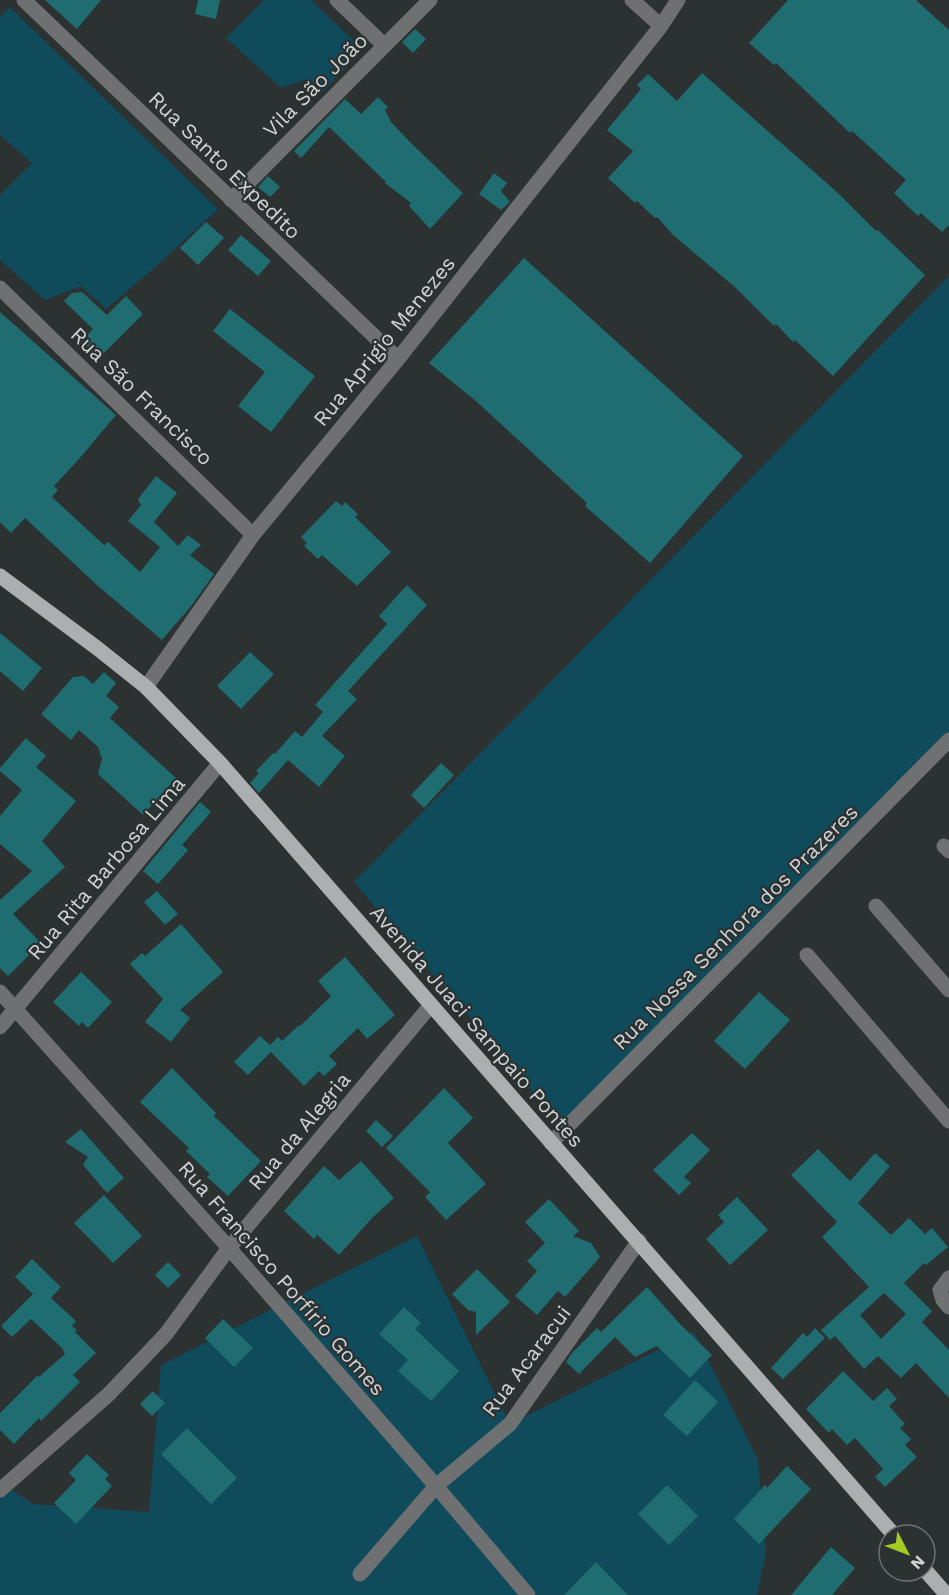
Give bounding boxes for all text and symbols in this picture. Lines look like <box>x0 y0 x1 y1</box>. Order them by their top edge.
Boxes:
street label: Vila São João <box>258 28 372 142</box>
street label: Rua Santo Expedito <box>144 86 306 244</box>
street label: Rua Aprigio Menezes <box>308 251 460 431</box>
street label: Rua São Francisco <box>66 322 218 470</box>
street label: Rua Rita Barbosa Lima <box>22 771 190 965</box>
street label: Rua Nossa Senhora dos Prazeres <box>607 799 863 1055</box>
street label: Avenida Juaci Sampaio Pontes <box>365 900 589 1152</box>
street label: Rua da Alegria <box>243 1067 355 1195</box>
street label: Rua Francisco Porfírio Gomes <box>173 1156 391 1400</box>
street label: Rua Acaracui <box>476 1301 576 1421</box>
north arrow <box>877 1523 937 1583</box>
text: N <box>907 1552 929 1573</box>

